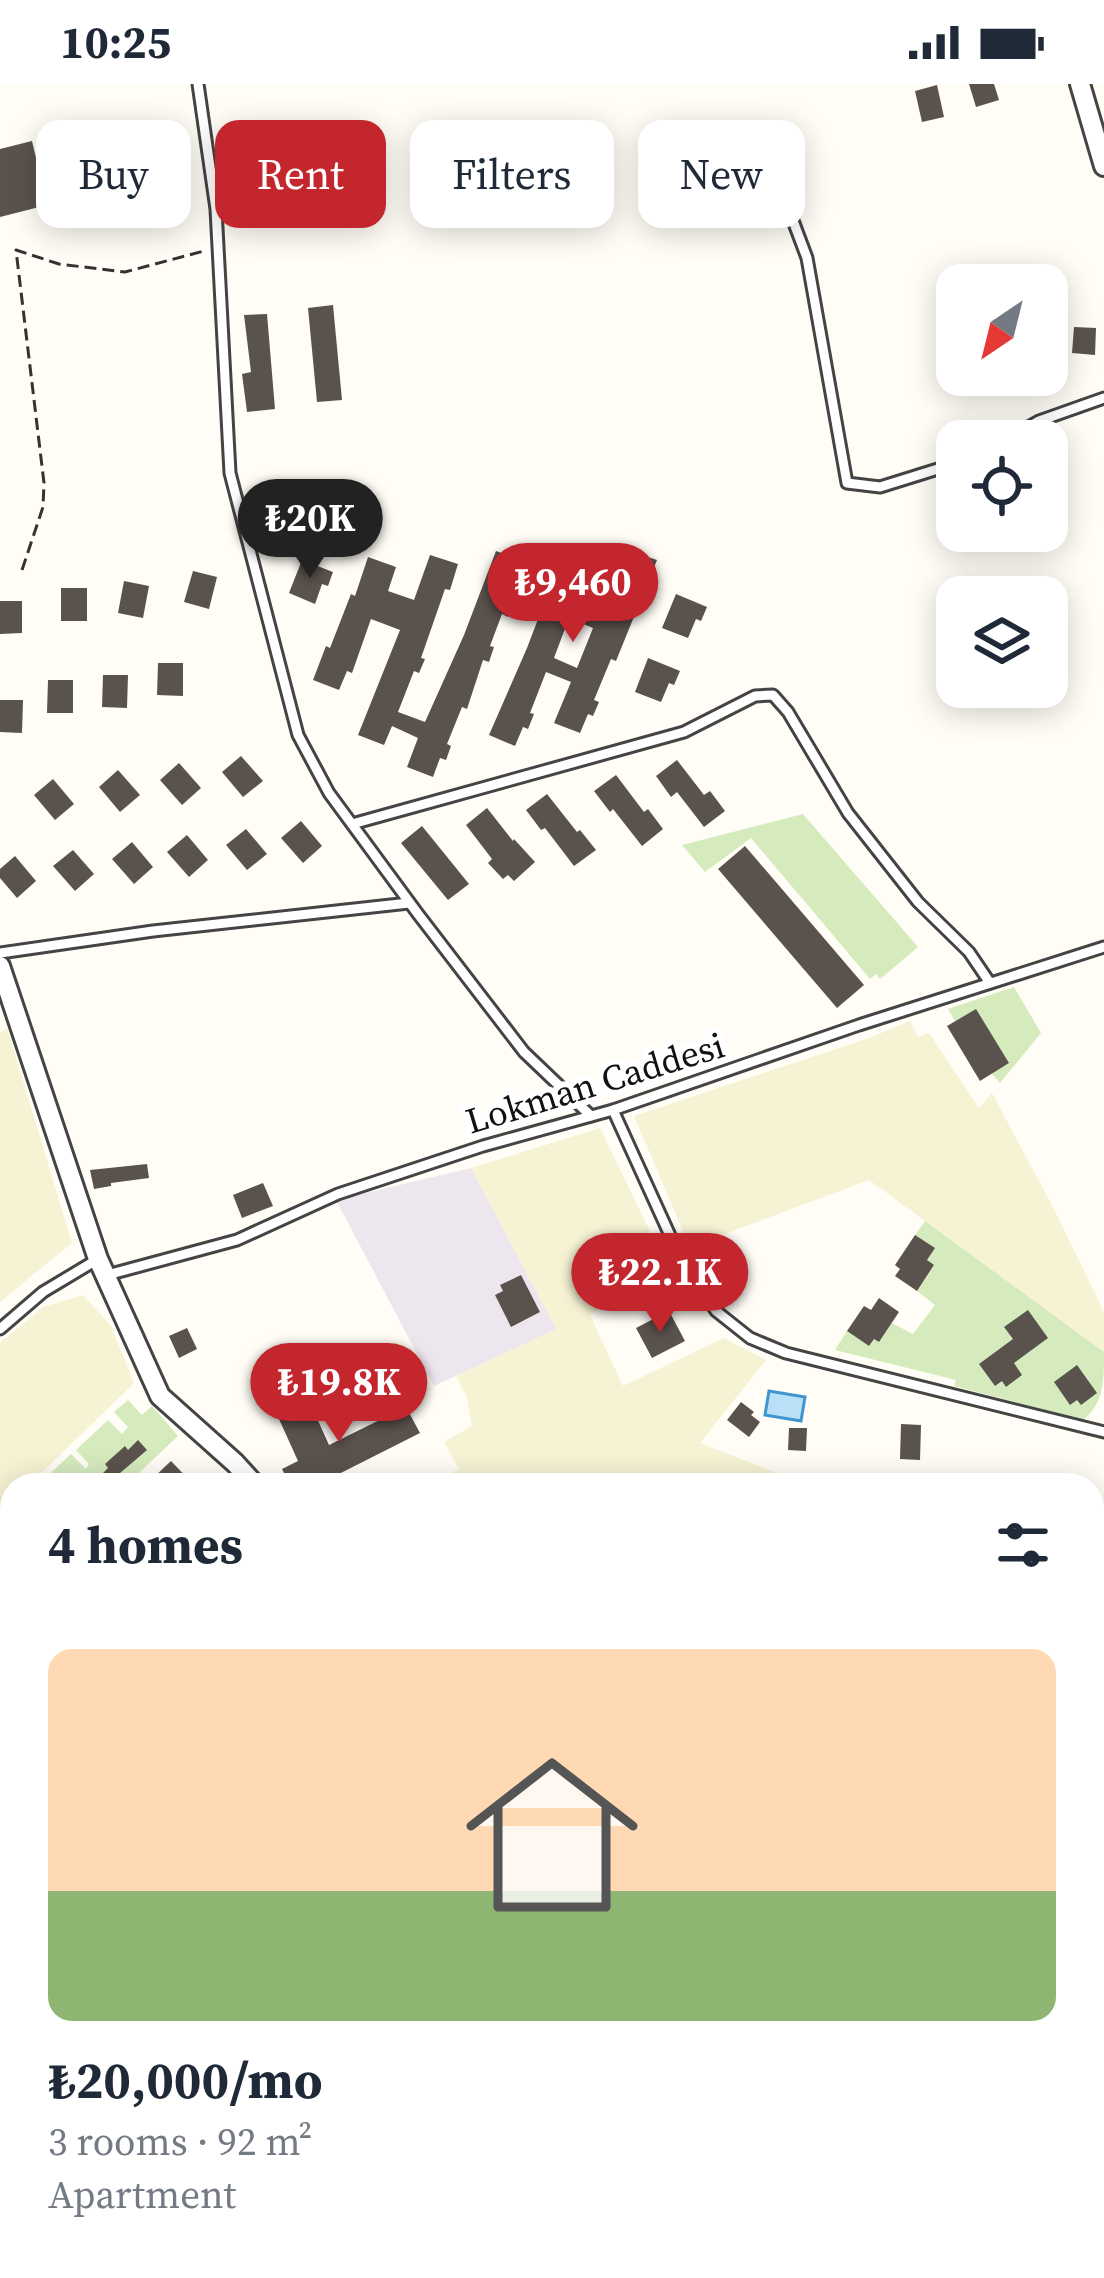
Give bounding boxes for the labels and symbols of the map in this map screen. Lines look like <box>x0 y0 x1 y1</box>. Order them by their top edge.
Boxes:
north arrow <box>936 264 1068 396</box>
pin: ₺20K <box>239 479 381 581</box>
pin: ₺9,460 <box>475 543 671 645</box>
street label: Lokman Caddesi <box>460 1020 730 1146</box>
pin: ₺22.1K <box>562 1233 758 1335</box>
pin: ₺19.8K <box>241 1343 437 1445</box>

